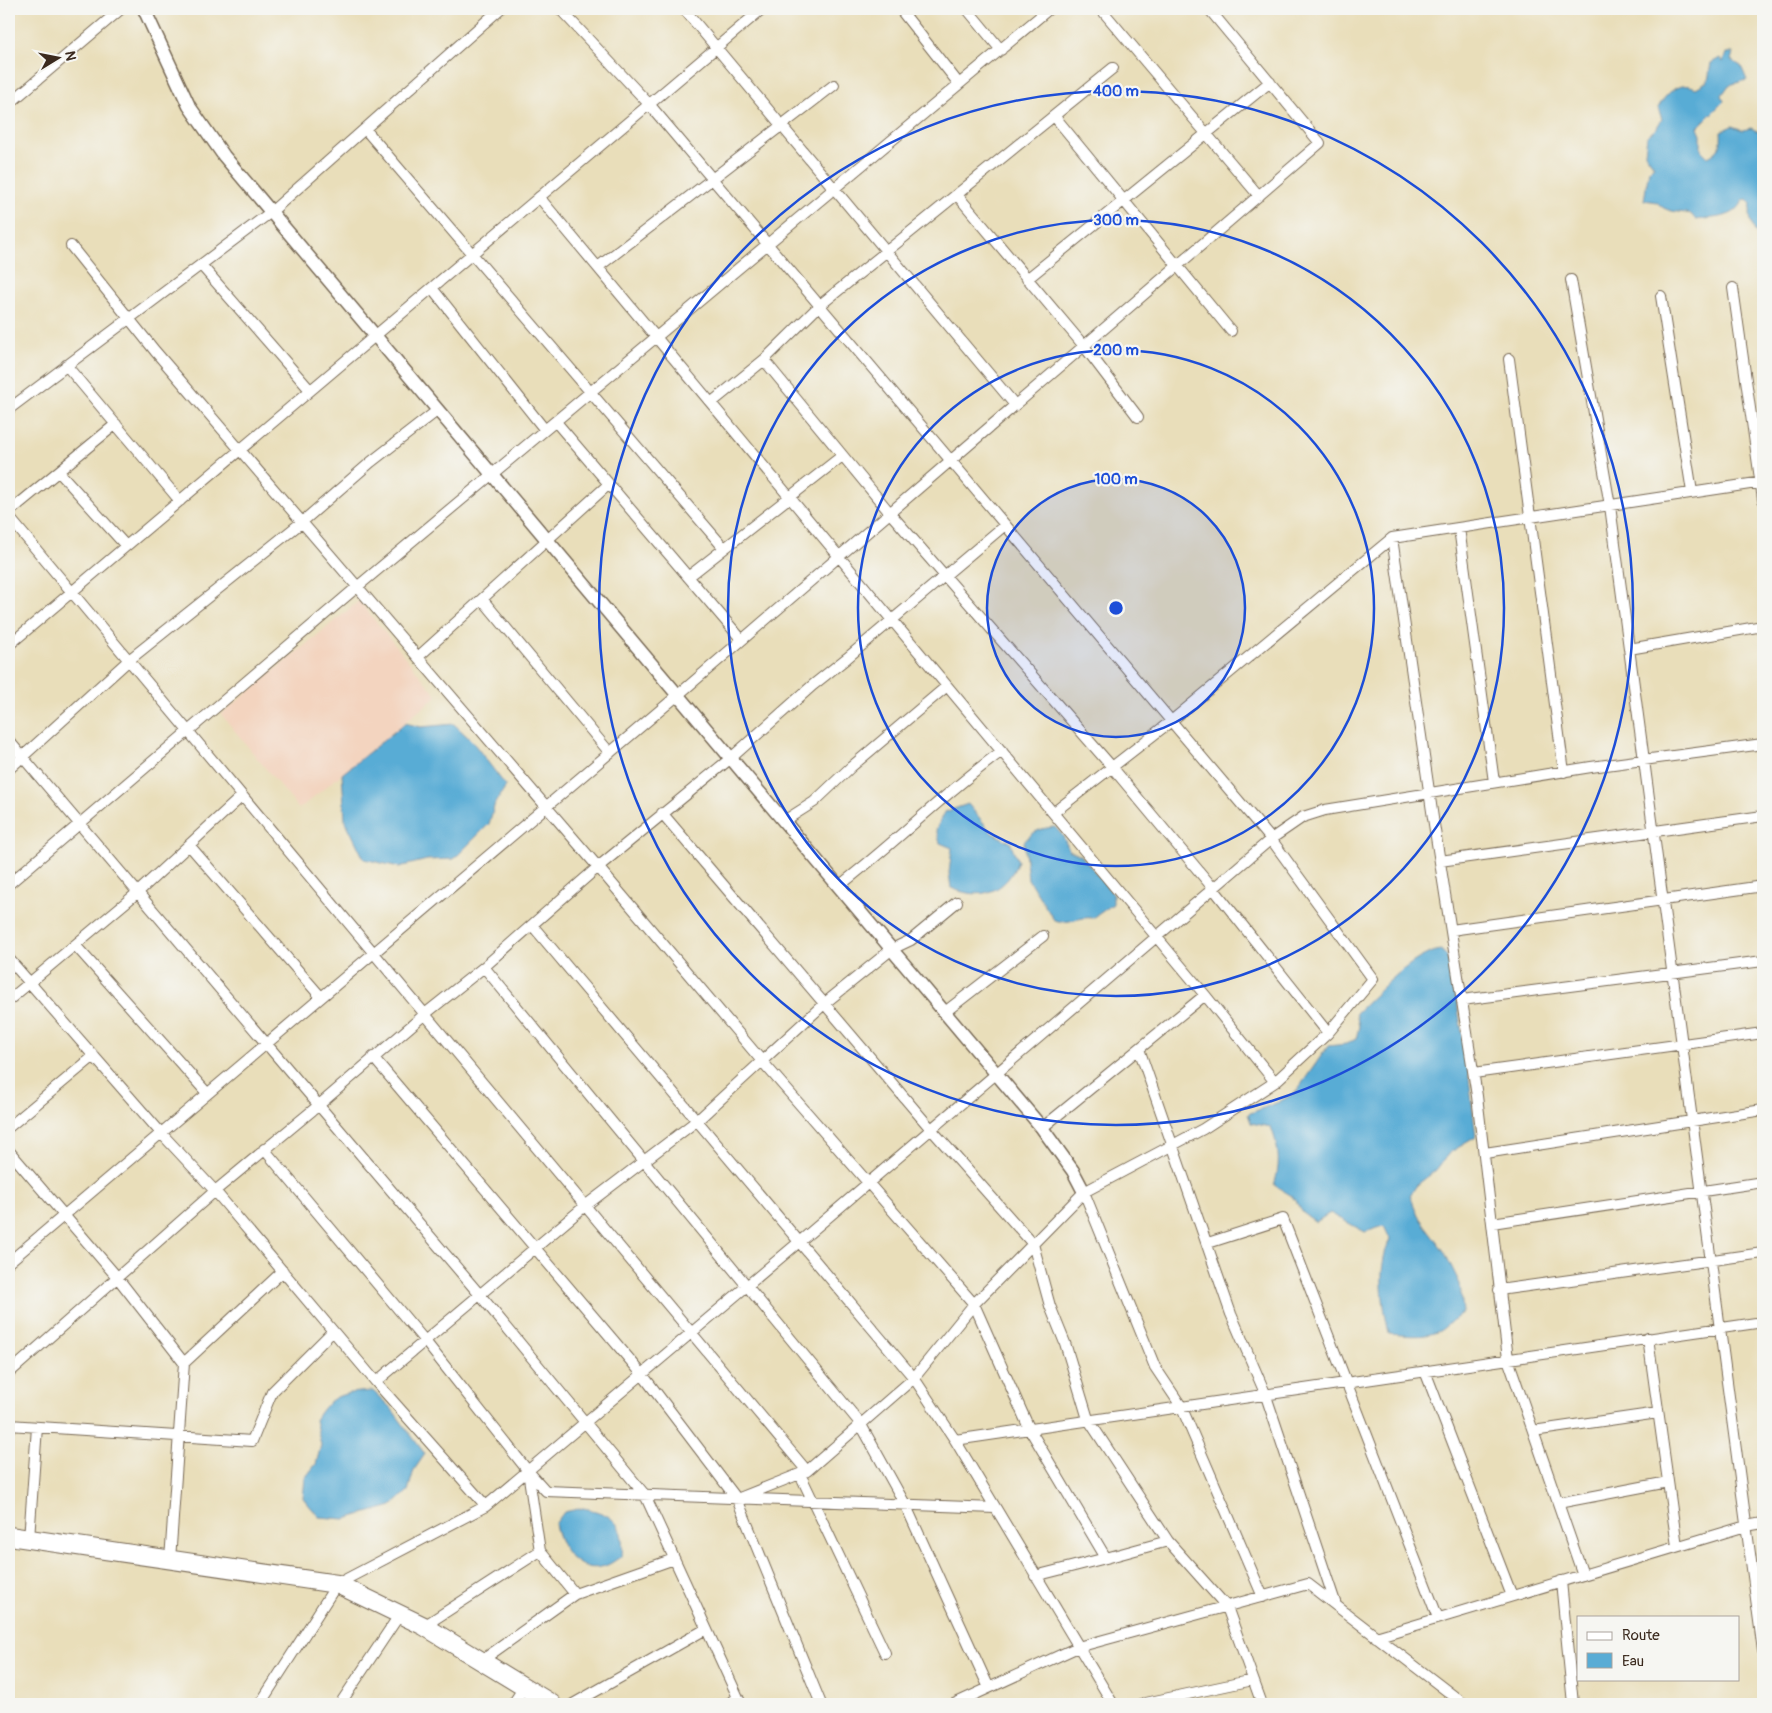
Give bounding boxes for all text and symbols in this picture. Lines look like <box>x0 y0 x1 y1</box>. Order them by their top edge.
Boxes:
north arrow <box>32 32 82 82</box>
text: N <box>61 50 80 62</box>
text: 400 m <box>1093 82 1139 101</box>
text: 300 m <box>1093 211 1139 230</box>
text: 200 m <box>1093 341 1139 360</box>
text: 100 m <box>1095 470 1137 489</box>
centre of rings <box>1107 599 1125 617</box>
legend <box>1577 1616 1740 1680</box>
text: Route <box>1622 1626 1660 1645</box>
text: Eau <box>1622 1652 1644 1671</box>

